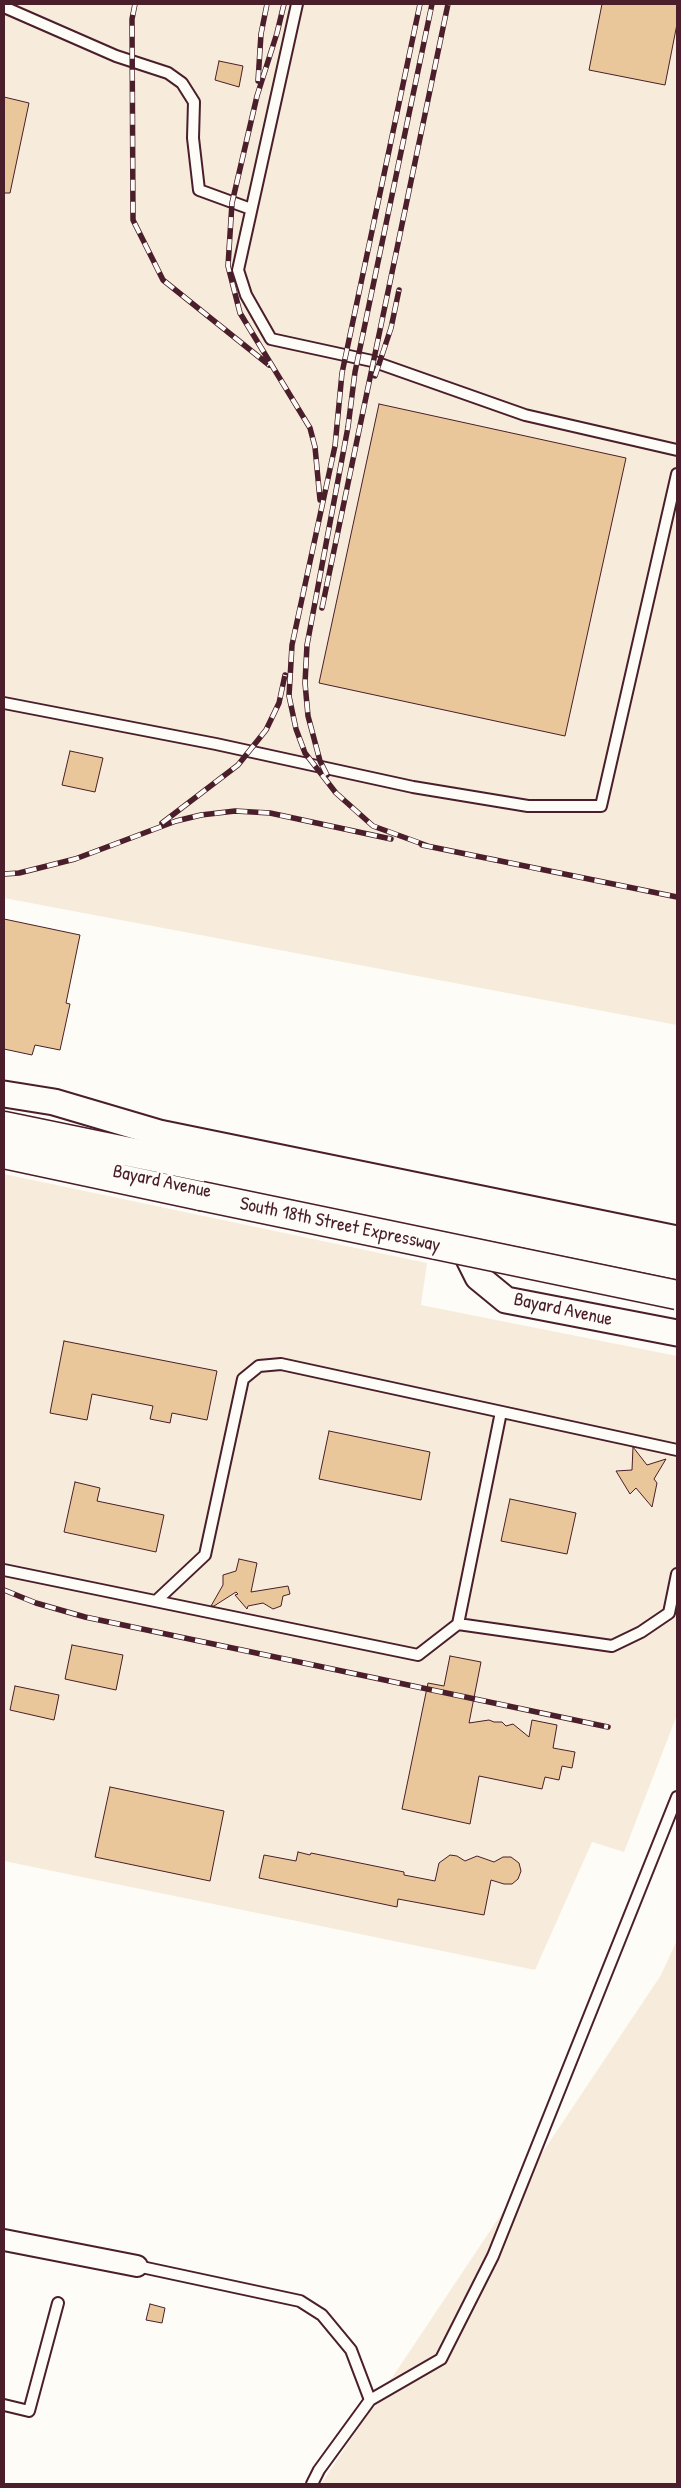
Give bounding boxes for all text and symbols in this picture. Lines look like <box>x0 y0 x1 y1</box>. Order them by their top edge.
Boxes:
street label: Bayard Avenue <box>111 1160 213 1204</box>
street label: South 18th Street Expressway <box>238 1193 442 1257</box>
street label: Bayard Avenue <box>512 1288 614 1332</box>

